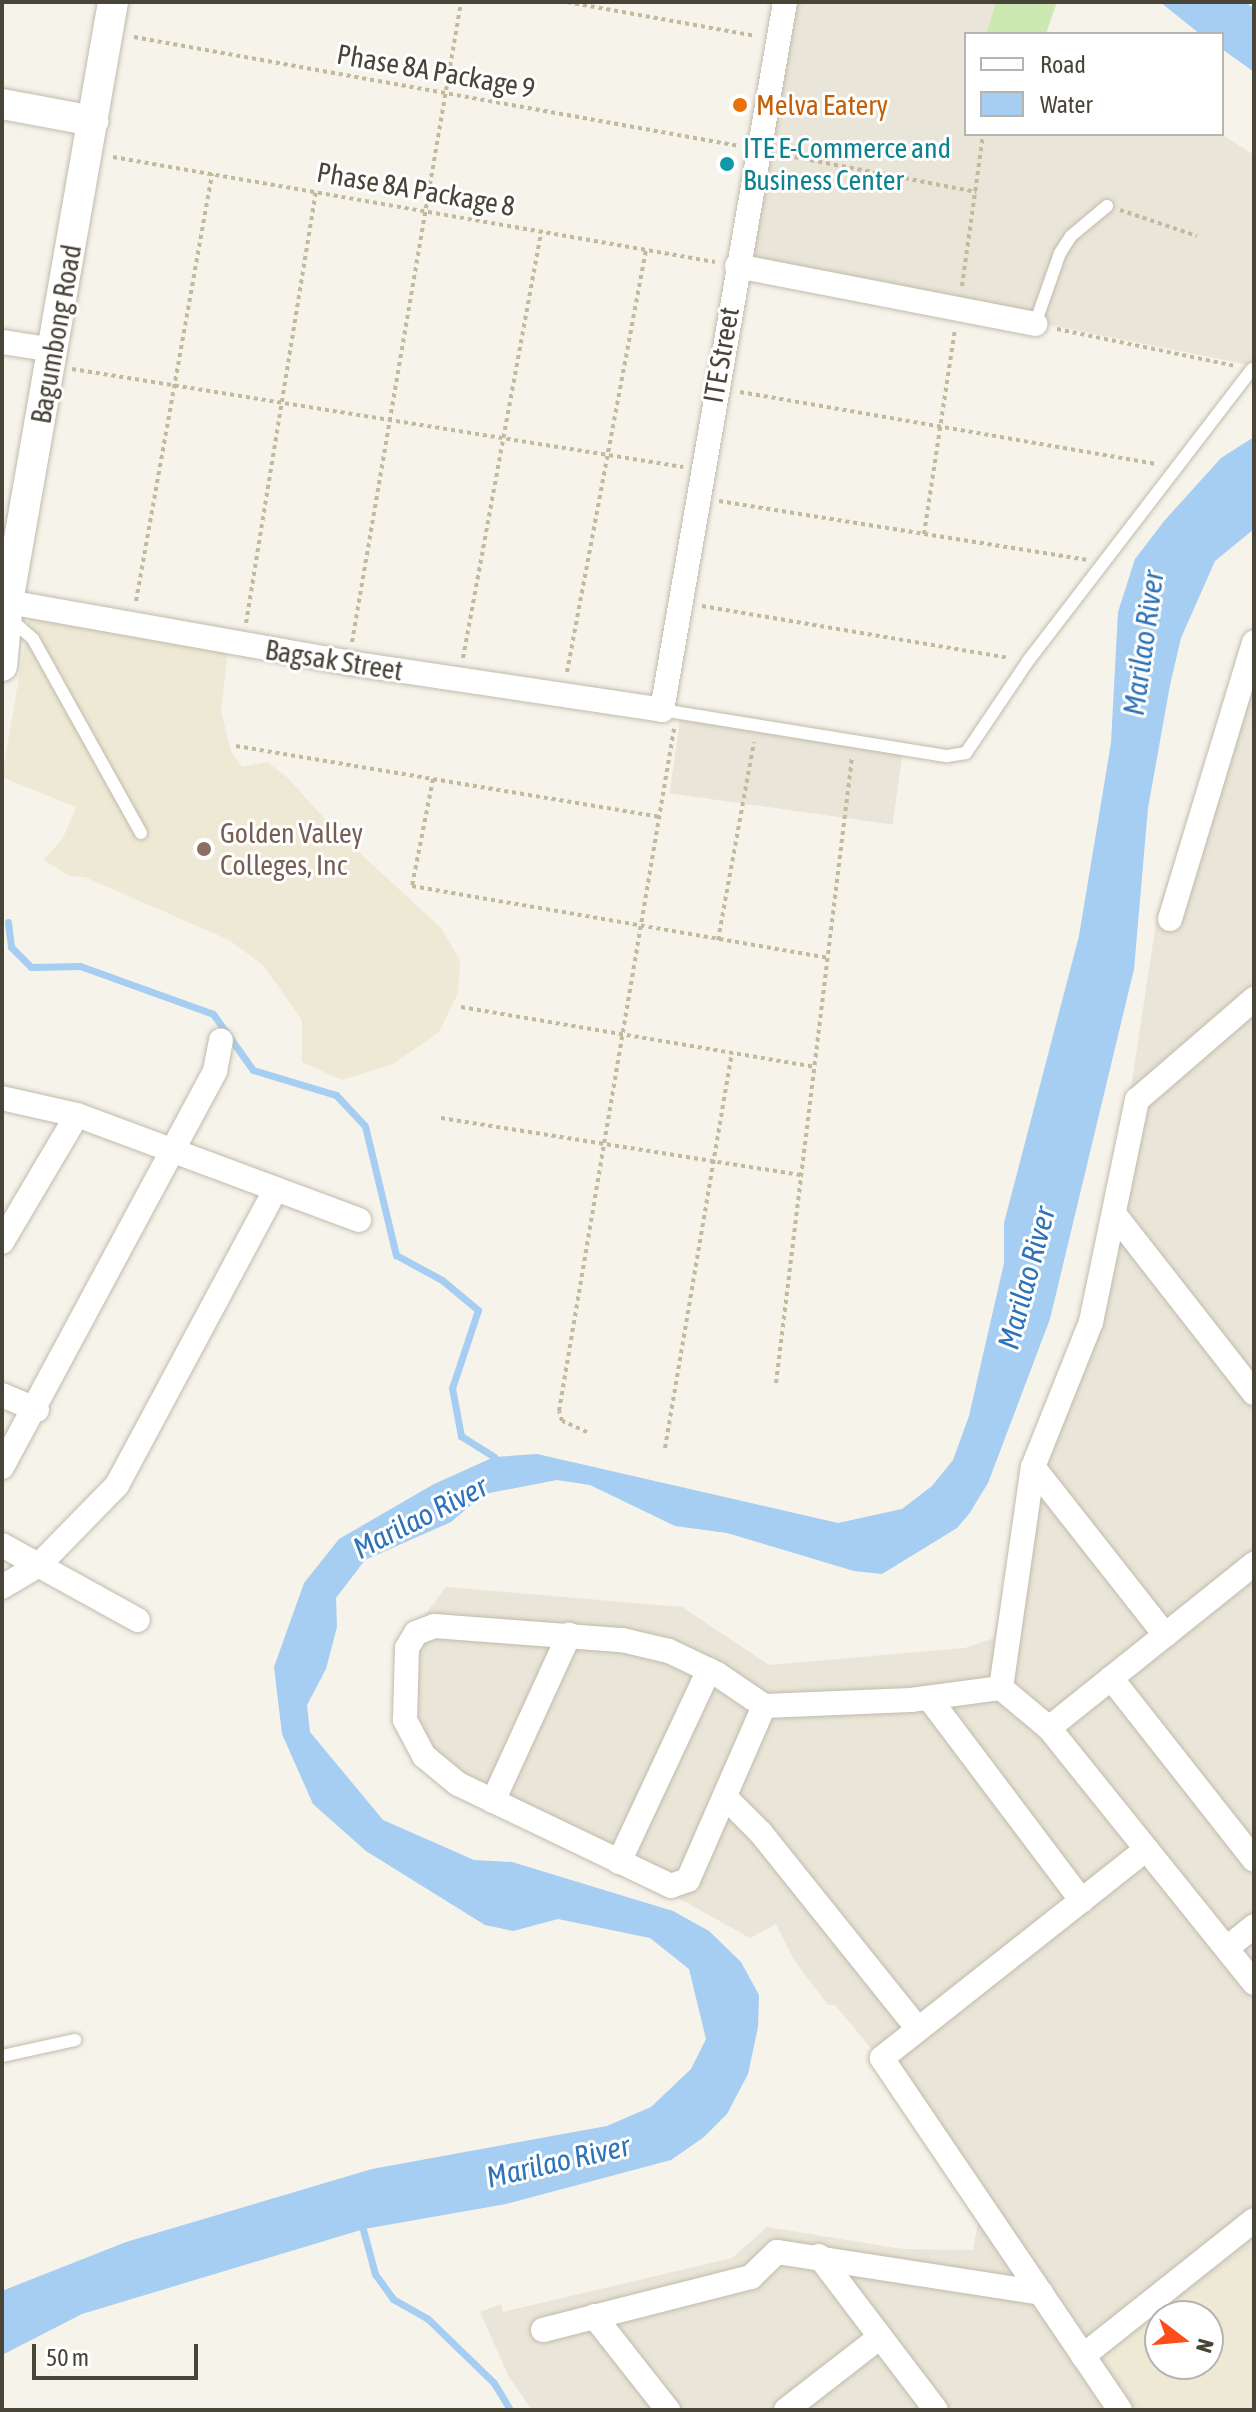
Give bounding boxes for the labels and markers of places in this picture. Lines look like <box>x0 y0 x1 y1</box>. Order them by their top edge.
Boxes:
place label: Melva Eatery <box>756 88 888 122</box>
marker: Melva Eatery <box>731 96 749 114</box>
place label: ITE E-Commerce and Business Center <box>743 131 951 197</box>
marker: ITE E-Commerce and Business Center <box>718 155 736 173</box>
place label: Golden Valley Colleges, Inc <box>220 816 363 882</box>
marker: Golden Valley Colleges, Inc <box>195 840 213 858</box>

